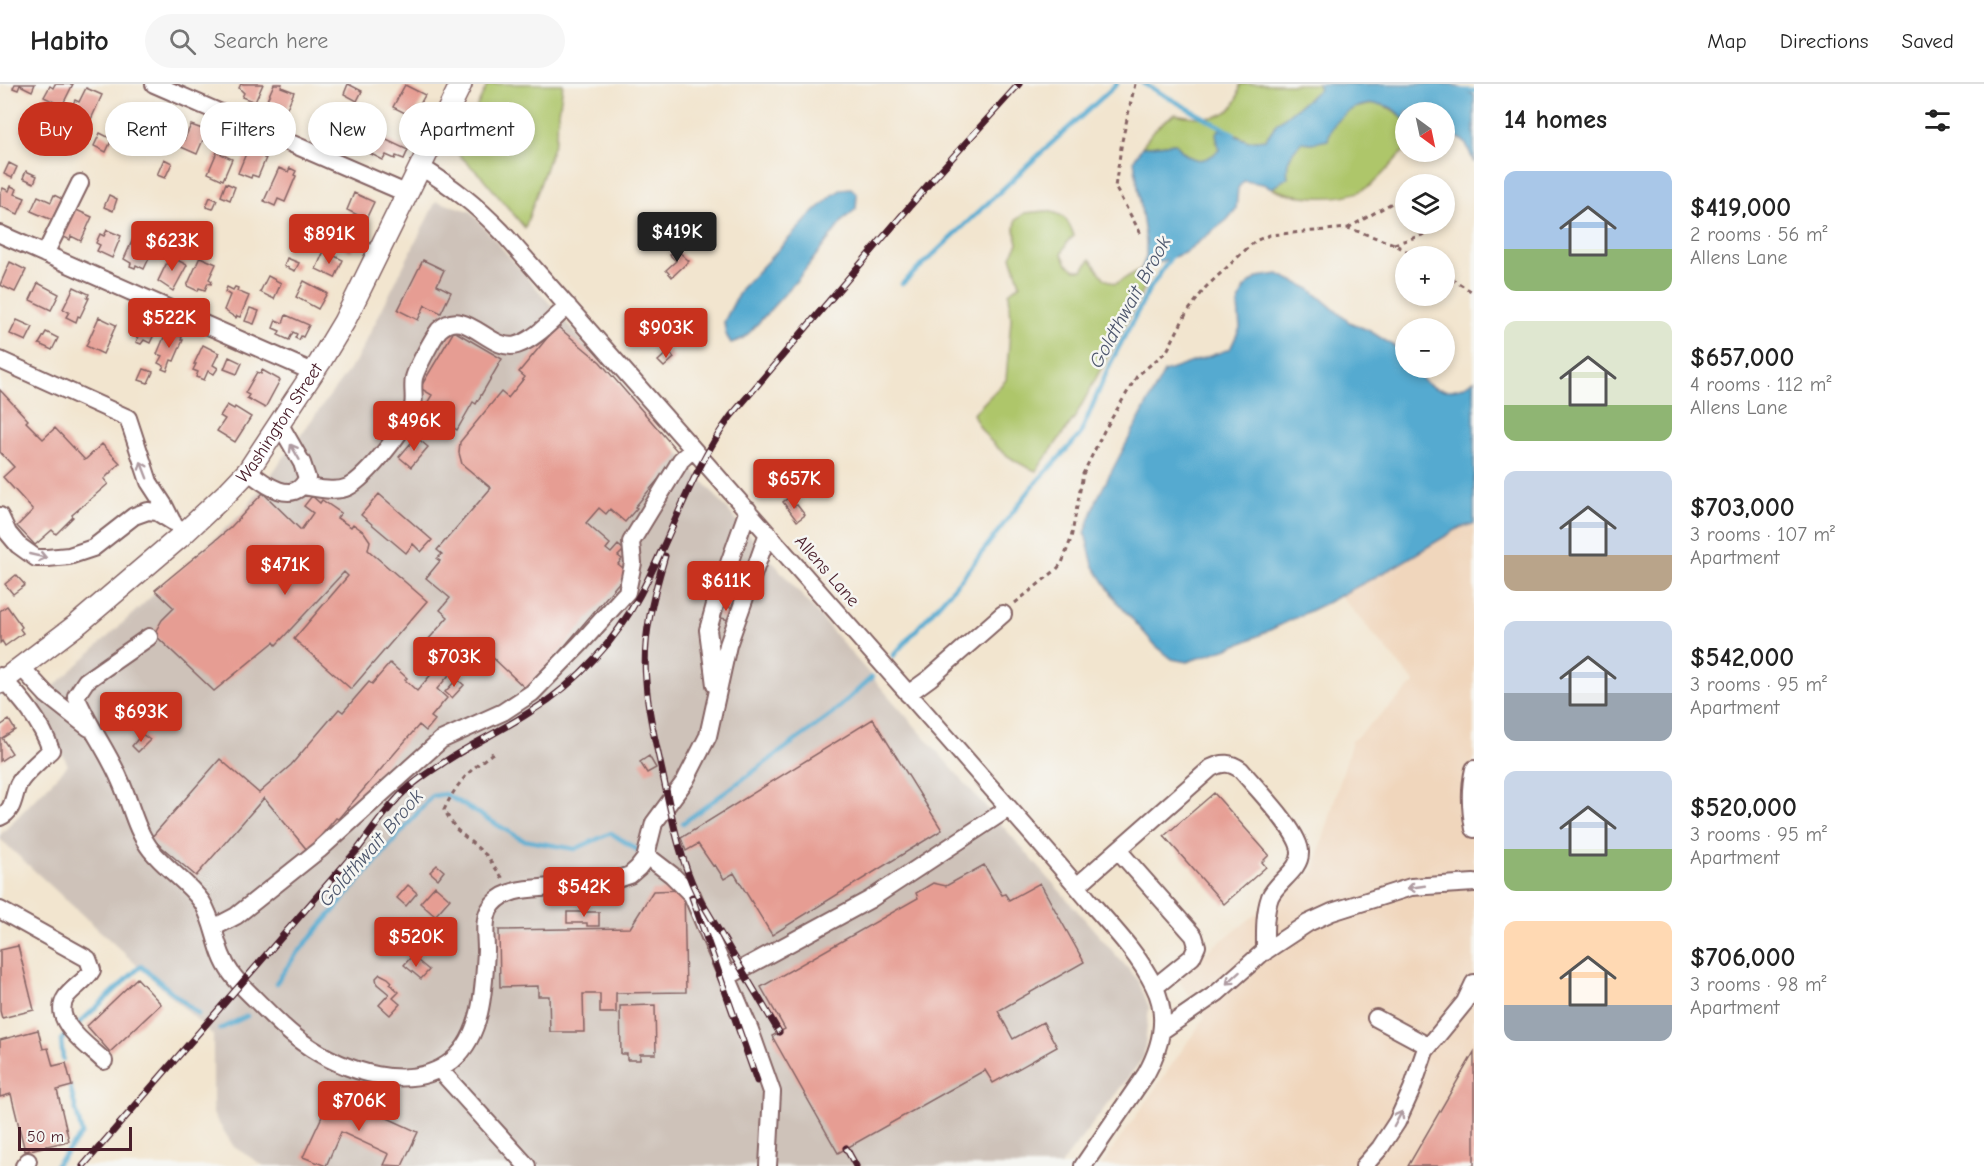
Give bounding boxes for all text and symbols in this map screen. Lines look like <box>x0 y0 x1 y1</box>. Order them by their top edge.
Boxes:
search box <box>145 14 565 68</box>
text: Habito <box>30 25 109 57</box>
icon: search <box>166 25 199 58</box>
text: Search here <box>214 28 328 54</box>
text: Map <box>1707 29 1747 53</box>
text: Directions <box>1780 29 1869 53</box>
text: Saved <box>1902 29 1954 53</box>
chip: Buy <box>18 102 93 156</box>
chip: Rent <box>105 102 188 156</box>
chip: Filters <box>200 102 296 156</box>
chip: New <box>308 102 387 156</box>
chip: Apartment <box>399 102 535 156</box>
north arrow <box>1395 102 1455 162</box>
map controls <box>1395 102 1455 378</box>
icon: filters <box>1921 104 1954 137</box>
text: 14 homes <box>1504 105 1607 135</box>
button: layers <box>1395 174 1455 234</box>
text: $419,000 <box>1690 193 1791 223</box>
icon: home <box>1552 195 1624 267</box>
pin: $419K <box>635 212 719 263</box>
pin: $891K <box>287 214 371 265</box>
text: $419K <box>652 220 703 243</box>
pin: $623K <box>130 221 214 272</box>
text: $891K <box>303 222 355 245</box>
text: 2 rooms · 56 m² <box>1690 223 1828 246</box>
text: $623K <box>145 229 199 252</box>
water label: Goldthwait Brook <box>1084 232 1176 372</box>
button: + <box>1395 246 1455 306</box>
text: Allens Lane <box>1690 246 1788 269</box>
pin: $522K <box>127 298 211 349</box>
text: $522K <box>142 306 196 329</box>
pin: $903K <box>624 308 708 359</box>
text: $903K <box>638 316 694 339</box>
button: − <box>1395 318 1455 378</box>
text: $657,000 <box>1690 343 1794 373</box>
icon: home <box>1552 345 1624 417</box>
street label: Washington Street <box>232 358 327 487</box>
text: 4 rooms · 112 m² <box>1690 373 1831 396</box>
text: Allens Lane <box>1690 396 1788 419</box>
pin: $496K <box>372 401 456 452</box>
text: $496K <box>387 409 441 432</box>
one-way arrow <box>289 444 301 461</box>
pin: $657K <box>752 459 836 510</box>
one-way arrow <box>138 461 149 480</box>
text: $657K <box>767 467 821 490</box>
text: $703,000 <box>1690 493 1795 523</box>
icon: home <box>1552 495 1624 567</box>
text: 3 rooms · 107 m² <box>1690 523 1835 546</box>
street label: Allens Lane <box>790 531 864 611</box>
pin: $471K <box>243 545 327 596</box>
text: Apartment <box>1690 546 1780 569</box>
one-way arrow <box>28 551 47 562</box>
text: $471K <box>260 553 310 576</box>
pin: $611K <box>684 561 768 612</box>
text: $611K <box>701 569 751 592</box>
pin: $703K <box>412 637 496 688</box>
text: $542,000 <box>1690 643 1794 673</box>
text: $703K <box>427 645 481 668</box>
icon: home <box>1552 645 1624 717</box>
text: 3 rooms · 95 m² <box>1690 673 1827 696</box>
pin: $693K <box>99 692 183 743</box>
text: Apartment <box>1690 696 1780 719</box>
text: $693K <box>114 700 168 723</box>
water label: Goldthwait Brook <box>314 785 428 911</box>
text: $520,000 <box>1690 793 1797 823</box>
icon: home <box>1552 795 1624 867</box>
text: 3 rooms · 95 m² <box>1690 823 1827 846</box>
text: Apartment <box>1690 846 1780 869</box>
pin: $542K <box>542 867 626 918</box>
text: $542K <box>557 875 611 898</box>
one-way arrow <box>1406 882 1426 893</box>
pin: $520K <box>374 917 458 968</box>
text: $520K <box>388 925 444 948</box>
text: $706,000 <box>1690 943 1795 973</box>
icon: home <box>1552 945 1624 1017</box>
one-way arrow <box>1226 971 1241 985</box>
text: 3 rooms · 98 m² <box>1690 973 1826 996</box>
text: Apartment <box>1690 996 1780 1019</box>
pin: $706K <box>317 1081 401 1132</box>
text: $706K <box>332 1089 386 1112</box>
one-way arrow <box>1393 1110 1404 1128</box>
scale bar <box>18 1124 132 1152</box>
text: 50 m <box>27 1128 64 1146</box>

